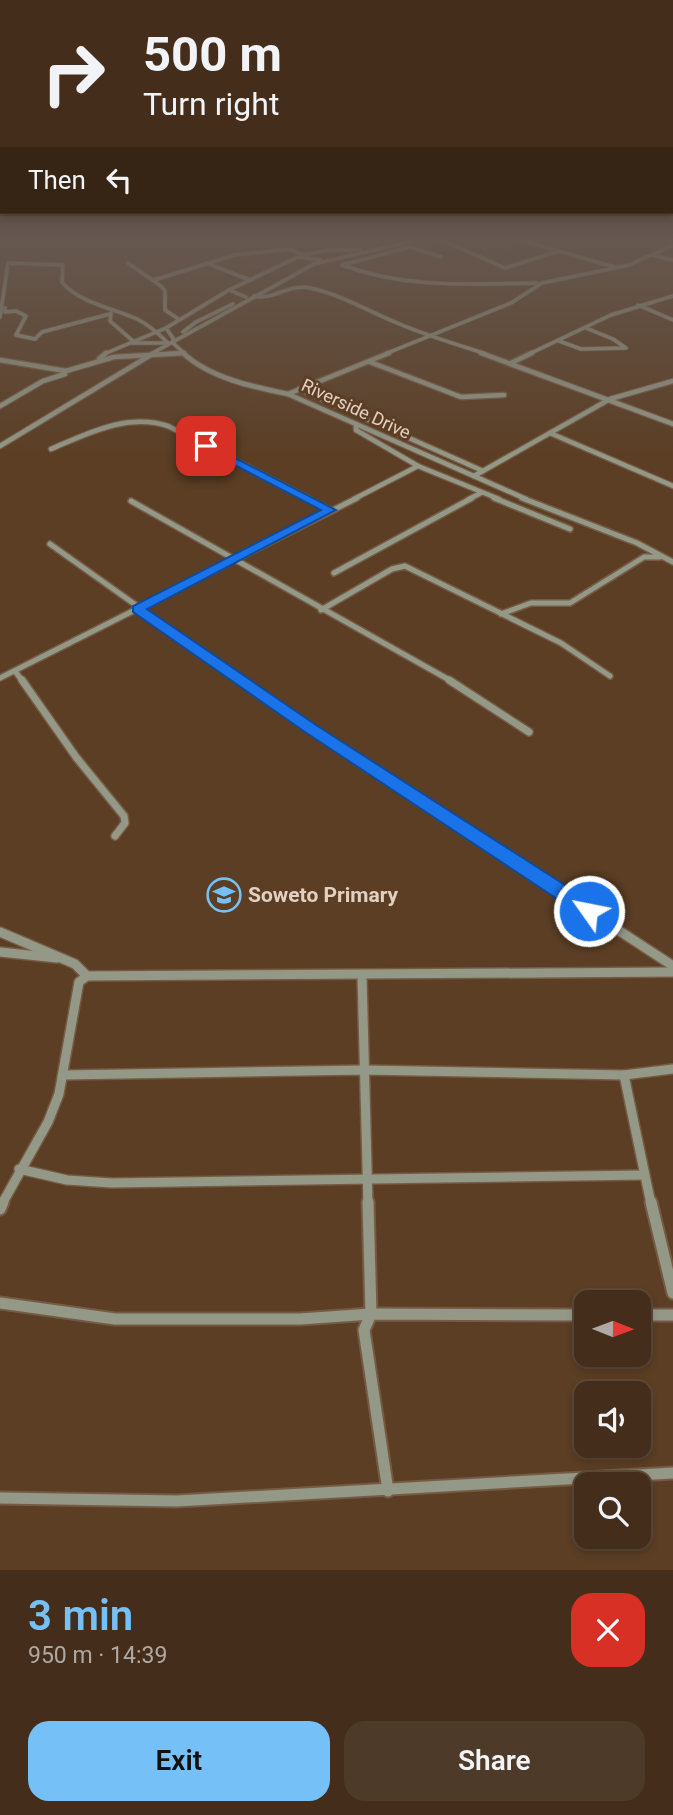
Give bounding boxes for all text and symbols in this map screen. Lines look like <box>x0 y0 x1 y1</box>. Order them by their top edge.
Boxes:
text: 500 m <box>143 26 282 83</box>
icon: right <box>28 28 119 119</box>
text: Turn right <box>143 85 279 123</box>
icon: left <box>100 161 138 199</box>
text: Then <box>28 165 86 195</box>
street label: Riverside Drive <box>298 374 414 443</box>
pin <box>176 416 236 476</box>
icon: arrive <box>187 427 225 465</box>
position arrow <box>552 874 626 948</box>
school or university icon: Soweto Primary <box>205 876 243 914</box>
place label: Soweto Primary <box>248 883 399 907</box>
north arrow <box>574 1290 651 1367</box>
map controls <box>574 1290 651 1549</box>
button: sound <box>574 1381 651 1458</box>
button: search <box>574 1472 651 1549</box>
text: 3 min <box>28 1591 133 1640</box>
button: close <box>571 1593 645 1667</box>
text: 950 m · 14:39 <box>28 1642 167 1669</box>
button: Exit <box>28 1721 330 1801</box>
button: Share <box>344 1721 645 1801</box>

